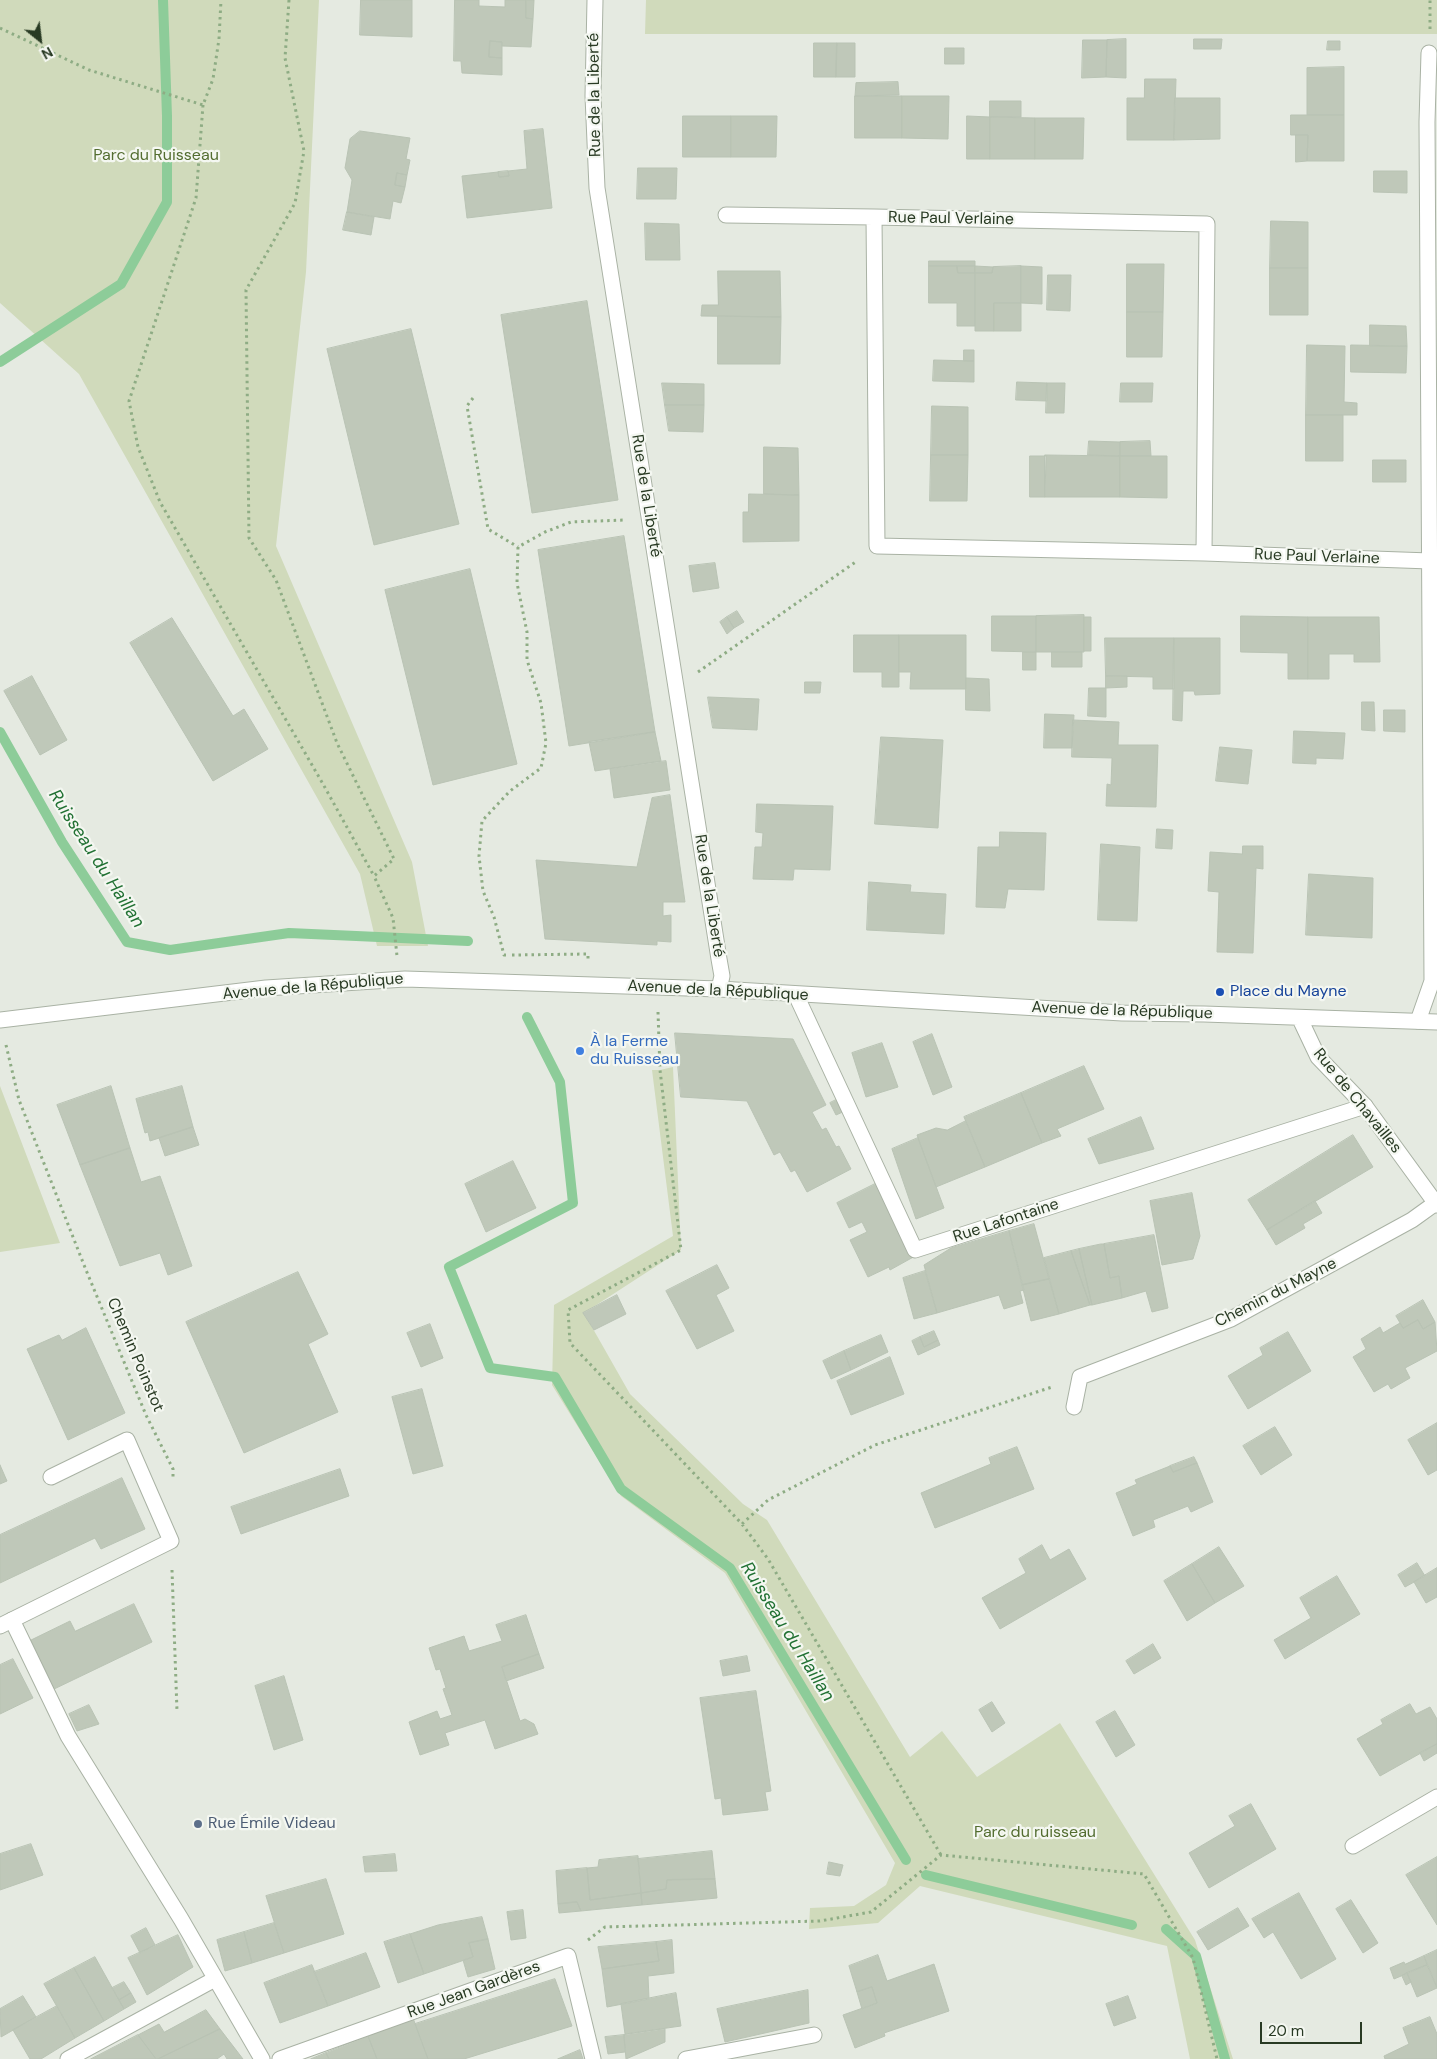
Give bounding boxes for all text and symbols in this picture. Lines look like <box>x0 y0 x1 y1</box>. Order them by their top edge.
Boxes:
north arrow <box>15 15 65 65</box>
street label: Rue de la Liberté <box>584 33 606 157</box>
text: N <box>38 43 56 63</box>
park label: Parc du Ruisseau <box>93 146 219 166</box>
street label: Rue Paul Verlaine <box>888 208 1014 230</box>
street label: Rue de la Liberté <box>627 433 665 559</box>
street label: Rue Paul Verlaine <box>1254 545 1380 569</box>
water label: Ruisseau du Haillan <box>43 786 149 932</box>
street label: Rue de la Liberté <box>690 833 728 959</box>
street label: Avenue de la République <box>222 970 404 1004</box>
street label: Avenue de la République <box>627 977 809 1005</box>
place label: Place du Mayne <box>1230 982 1347 1002</box>
marker: Place du Mayne <box>1214 986 1226 998</box>
street label: Avenue de la République <box>1031 998 1213 1024</box>
place label: À la Ferme du Ruisseau <box>590 1032 679 1070</box>
marker: À la Ferme du Ruisseau <box>574 1045 586 1057</box>
street label: Rue de Chavailles <box>1309 1045 1405 1157</box>
street label: Rue Lafontaine <box>951 1195 1061 1247</box>
street label: Chemin du Mayne <box>1212 1254 1340 1332</box>
street label: Chemin Poinstot <box>102 1295 168 1415</box>
water label: Ruisseau du Haillan <box>735 1558 839 1706</box>
place label: Rue Émile Videau <box>208 1814 336 1834</box>
marker: Rue Émile Videau <box>192 1818 204 1830</box>
park label: Parc du ruisseau <box>974 1823 1096 1843</box>
street label: Rue Jean Gardères <box>405 1957 543 2023</box>
scale bar <box>1262 2012 1364 2044</box>
text: 20 m <box>1268 2021 1304 2041</box>

